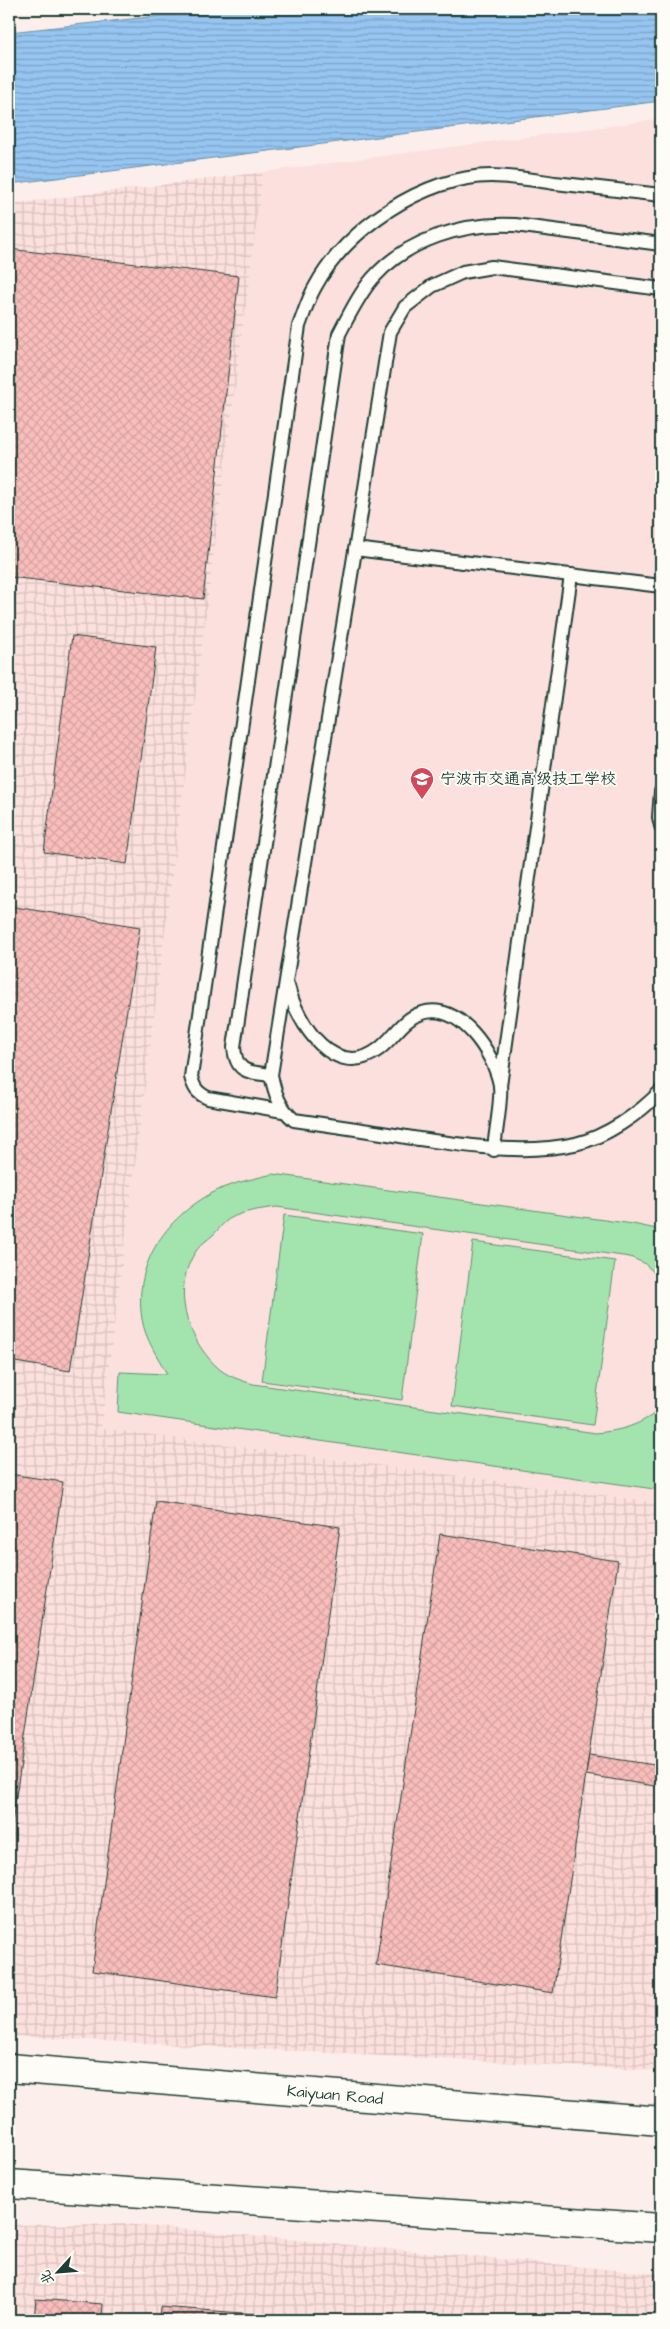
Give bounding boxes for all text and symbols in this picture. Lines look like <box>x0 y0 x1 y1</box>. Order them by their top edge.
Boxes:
school or university icon: 宁波市交通高级技工学校 <box>409 766 435 800</box>
place label: 宁波市交通高级技工学校 <box>440 768 616 790</box>
street label: Kaiyuan Road <box>286 2080 384 2111</box>
north arrow <box>32 2246 82 2296</box>
text: 北 <box>35 2267 59 2288</box>

